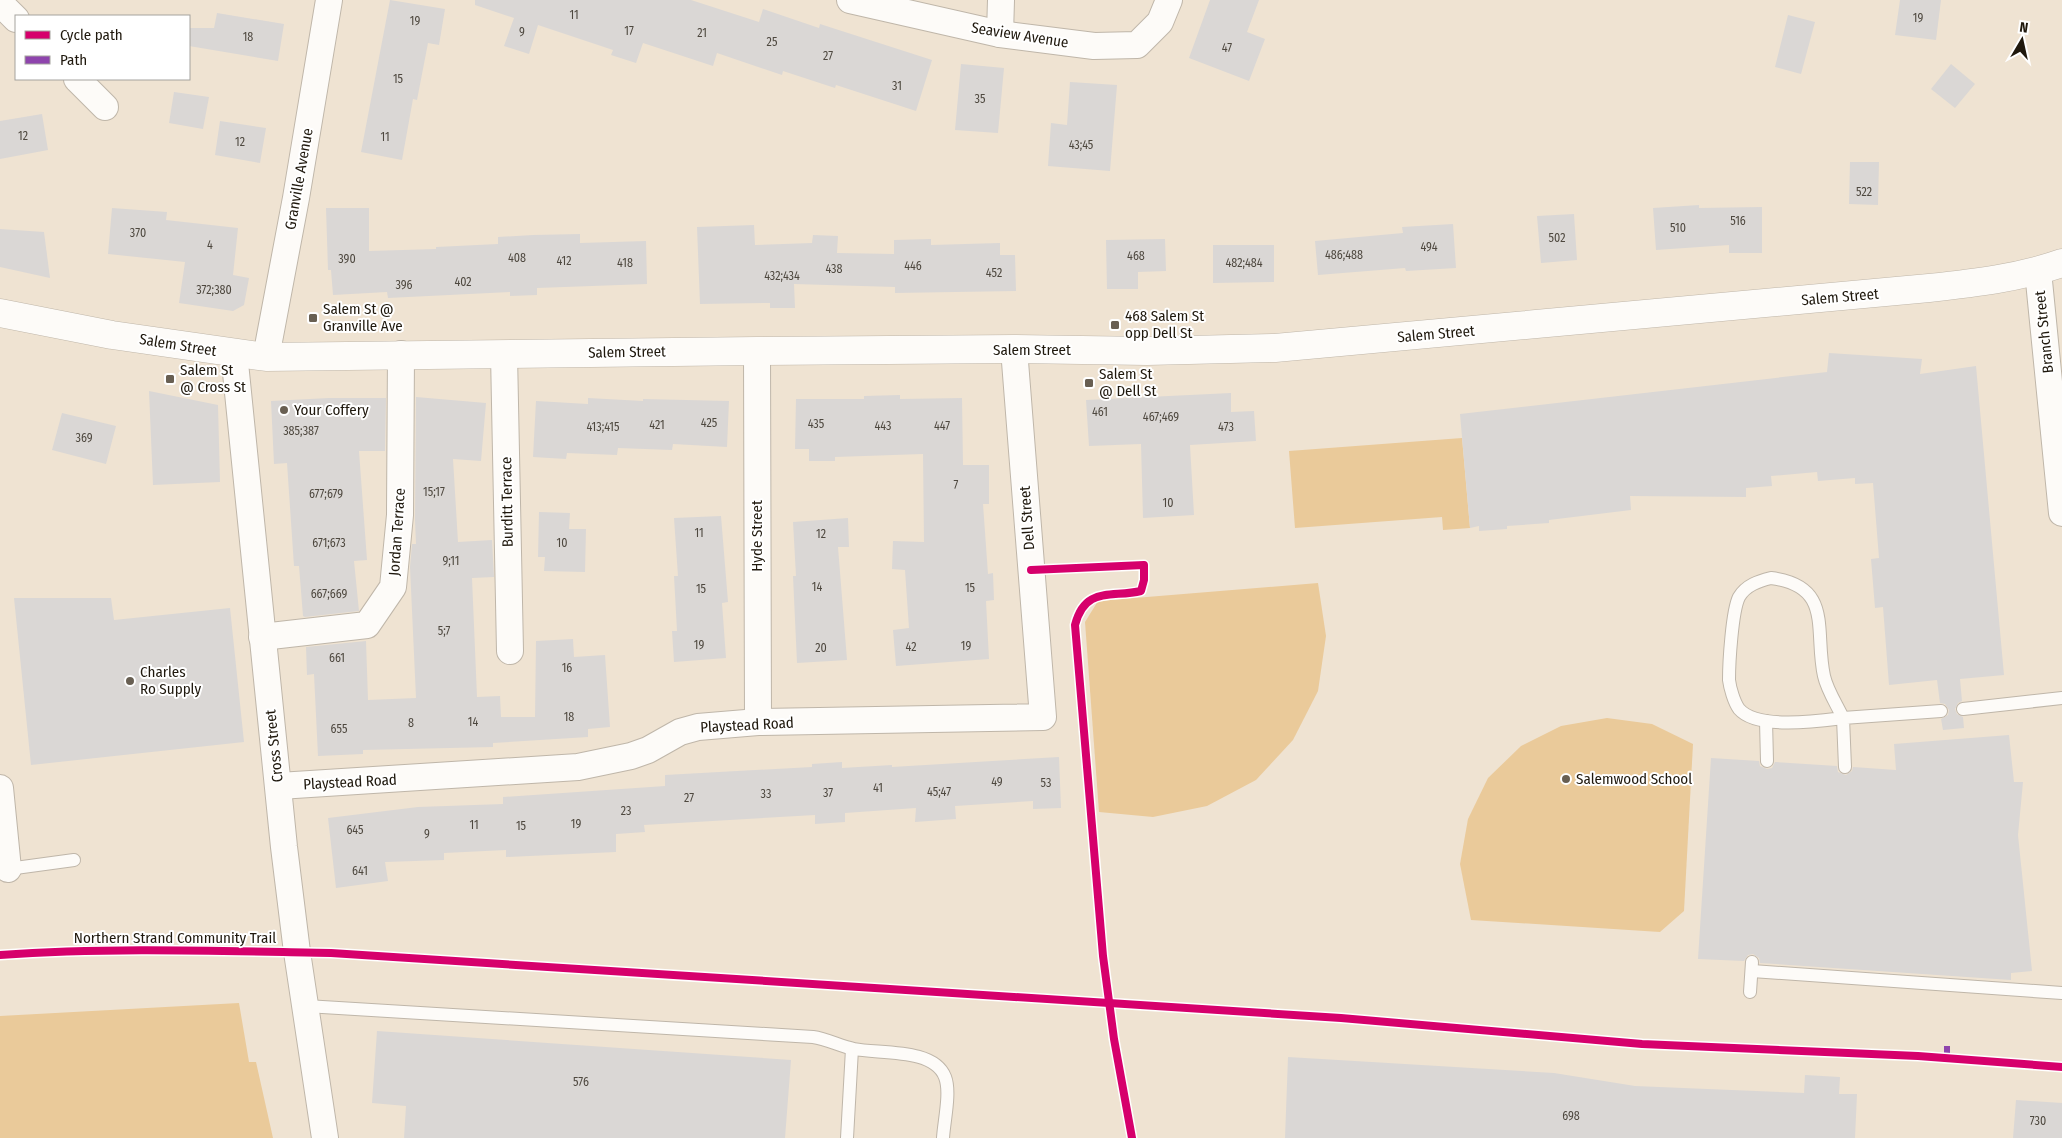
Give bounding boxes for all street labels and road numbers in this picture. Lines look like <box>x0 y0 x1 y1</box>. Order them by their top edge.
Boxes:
street label: Seaview Avenue <box>970 18 1070 52</box>
street label: Granville Avenue <box>281 127 317 231</box>
street label: Salem Street <box>1800 285 1880 309</box>
street label: Branch Street <box>2031 290 2057 374</box>
street label: Salem Street <box>1396 322 1476 346</box>
street label: Salem Street <box>138 330 218 360</box>
street label: Salem Street <box>993 341 1071 359</box>
street label: Salem Street <box>588 342 666 362</box>
street label: Burditt Terrace <box>497 457 517 547</box>
street label: Dell Street <box>1016 485 1038 551</box>
street label: Jordan Terrace <box>385 487 409 577</box>
street label: Hyde Street <box>748 500 766 572</box>
street label: Cross Street <box>261 709 287 783</box>
street label: Playstead Road <box>700 714 794 736</box>
street label: Playstead Road <box>303 771 397 793</box>
street label: Northern Strand Community Trail <box>74 929 276 947</box>

